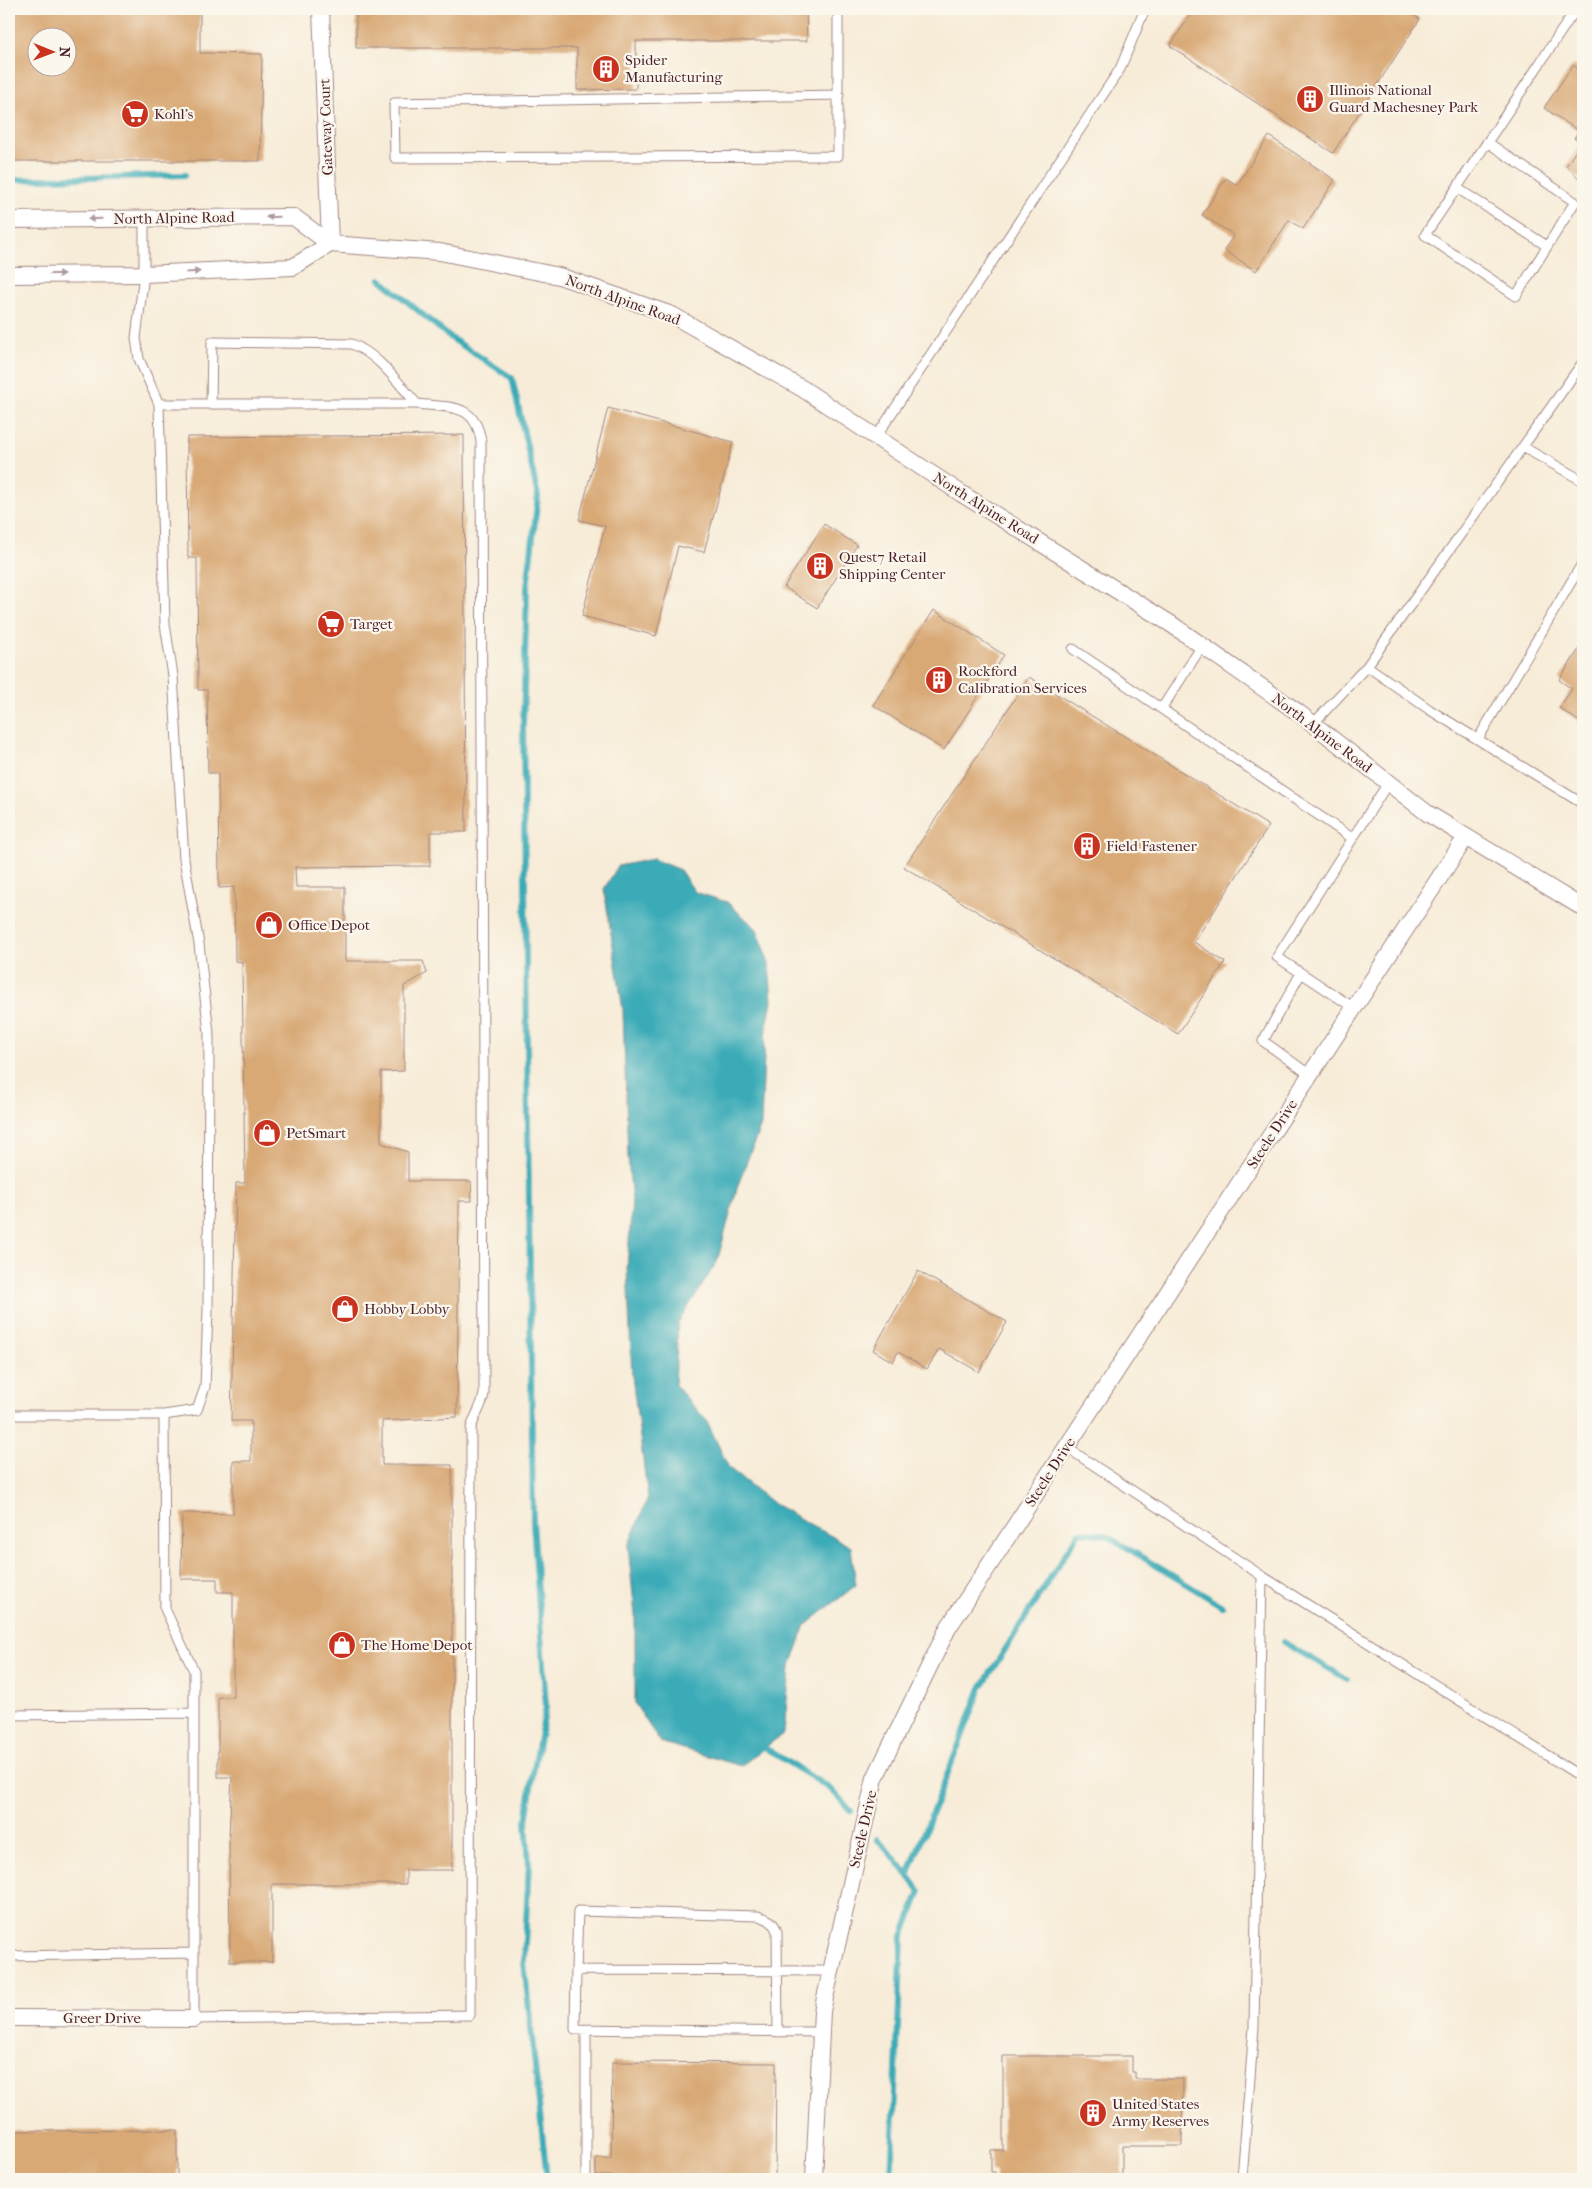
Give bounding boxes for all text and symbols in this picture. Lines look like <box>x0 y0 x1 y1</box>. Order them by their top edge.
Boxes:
north arrow <box>28 28 78 78</box>
text: N <box>56 47 73 58</box>
place label: Spider Manufacturing <box>625 51 724 86</box>
building icon: Spider Manufacturing <box>591 54 621 84</box>
street label: Gateway Court <box>315 78 337 176</box>
place label: Illinois National Guard Machesney Park <box>1329 81 1478 116</box>
building icon: Illinois National Guard Machesney Park <box>1295 84 1325 114</box>
supermarket icon: Kohl's <box>120 99 150 129</box>
place label: Kohl's <box>154 105 194 123</box>
street label: North Alpine Road <box>113 208 236 228</box>
one-way arrow <box>265 213 281 221</box>
one-way arrow <box>87 215 103 223</box>
one-way arrow <box>185 267 201 275</box>
one-way arrow <box>50 270 66 278</box>
street label: North Alpine Road <box>563 271 684 329</box>
street label: North Alpine Road <box>930 468 1043 548</box>
place label: Quest7 Retail Shipping Center <box>839 548 946 583</box>
building icon: Quest7 Retail Shipping Center <box>805 551 835 581</box>
supermarket icon: Target <box>316 609 346 639</box>
place label: Target <box>350 615 394 633</box>
place label: Rockford Calibration Services <box>958 662 1087 697</box>
building icon: Rockford Calibration Services <box>924 665 954 695</box>
street label: North Alpine Road <box>1268 689 1376 777</box>
building icon: Field Fastener <box>1072 831 1102 861</box>
place label: Field Fastener <box>1106 837 1197 855</box>
shop icon: Office Depot <box>254 910 284 940</box>
place label: Office Depot <box>288 916 371 934</box>
street label: Steele Drive <box>1243 1095 1301 1172</box>
shop icon: PetSmart <box>252 1118 282 1148</box>
place label: PetSmart <box>286 1124 347 1142</box>
shop icon: Hobby Lobby <box>330 1294 360 1324</box>
place label: Hobby Lobby <box>364 1300 451 1318</box>
street label: Steele Drive <box>1021 1433 1079 1510</box>
shop icon: The Home Depot <box>327 1630 357 1660</box>
place label: The Home Depot <box>361 1636 473 1654</box>
street label: Steele Drive <box>845 1788 881 1870</box>
street label: Greer Drive <box>63 2009 142 2027</box>
place label: United States Army Reserves <box>1111 2095 1209 2130</box>
building icon: United States Army Reserves <box>1078 2098 1108 2128</box>

